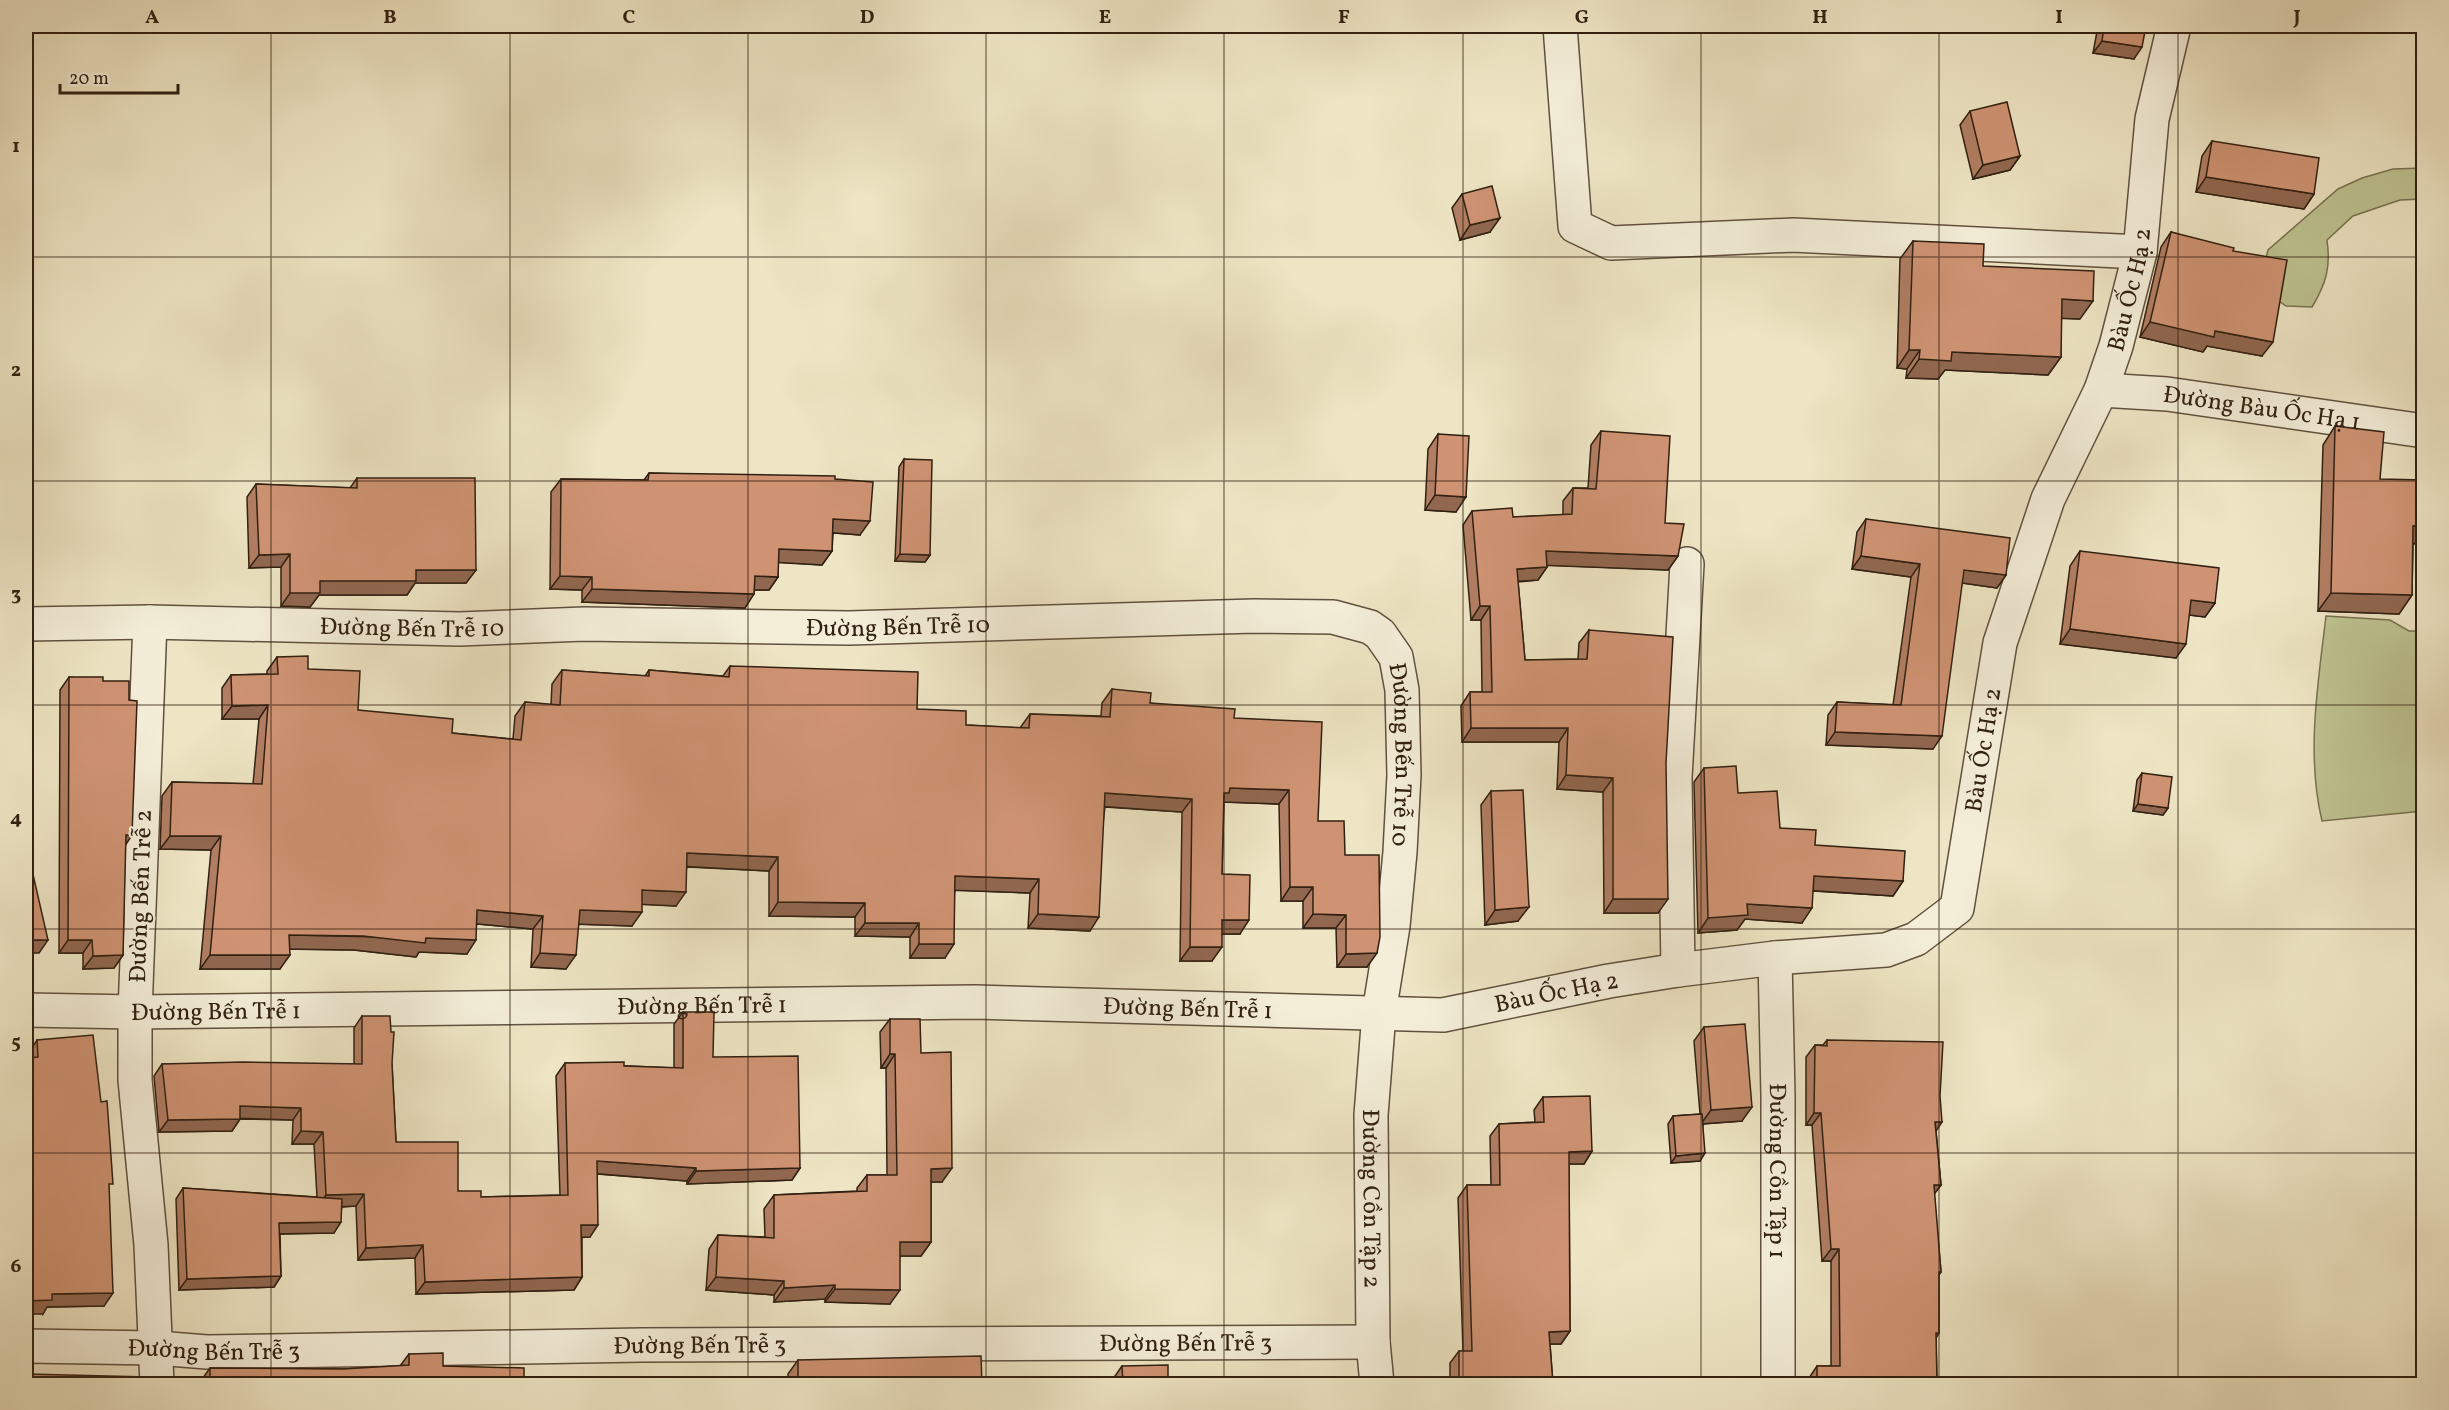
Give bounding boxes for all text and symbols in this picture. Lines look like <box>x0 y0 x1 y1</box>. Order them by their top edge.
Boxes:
text: A <box>145 4 159 32</box>
text: B <box>383 4 397 32</box>
text: C <box>623 4 636 32</box>
text: D <box>860 4 874 32</box>
text: E <box>1099 4 1111 32</box>
text: F <box>1338 4 1350 32</box>
text: G <box>1575 4 1589 32</box>
text: H <box>1812 4 1828 32</box>
text: I <box>2055 4 2063 32</box>
text: J <box>2292 4 2301 32</box>
scale bar <box>60 57 178 95</box>
text: 20 m <box>69 67 109 92</box>
text: 1 <box>12 133 20 161</box>
street label: Bàu Ốc Hạ 2 <box>2100 227 2161 355</box>
text: 2 <box>11 357 21 385</box>
street label: Đường Bàu Ốc Hạ 1 <box>2161 379 2363 441</box>
text: 3 <box>11 581 21 609</box>
street label: Đường Bến Trễ 10 <box>805 609 990 647</box>
street label: Đường Bến Trễ 10 <box>319 611 505 648</box>
street label: Đường Bến Trễ 10 <box>1378 660 1419 847</box>
street label: Bàu Ốc Hạ 2 <box>1958 685 2011 815</box>
text: 4 <box>10 805 22 833</box>
street label: Đường Bến Trễ 2 <box>122 809 162 983</box>
street label: Bàu Ốc Hạ 2 <box>1492 965 1621 1023</box>
street label: Đường Bến Trễ 1 <box>617 989 787 1025</box>
street label: Đường Bến Trễ 1 <box>1102 991 1273 1029</box>
street label: Đường Bến Trễ 1 <box>131 995 301 1031</box>
text: 5 <box>11 1029 21 1057</box>
street label: Đường Cồn Tập 1 <box>1759 1083 1793 1259</box>
street label: Đường Cồn Tập 2 <box>1352 1109 1388 1288</box>
text: 6 <box>11 1253 22 1281</box>
street label: Đường Bến Trễ 3 <box>1099 1327 1272 1362</box>
street label: Đường Bến Trễ 3 <box>613 1329 786 1364</box>
street label: Đường Bến Trễ 3 <box>127 1333 301 1371</box>

